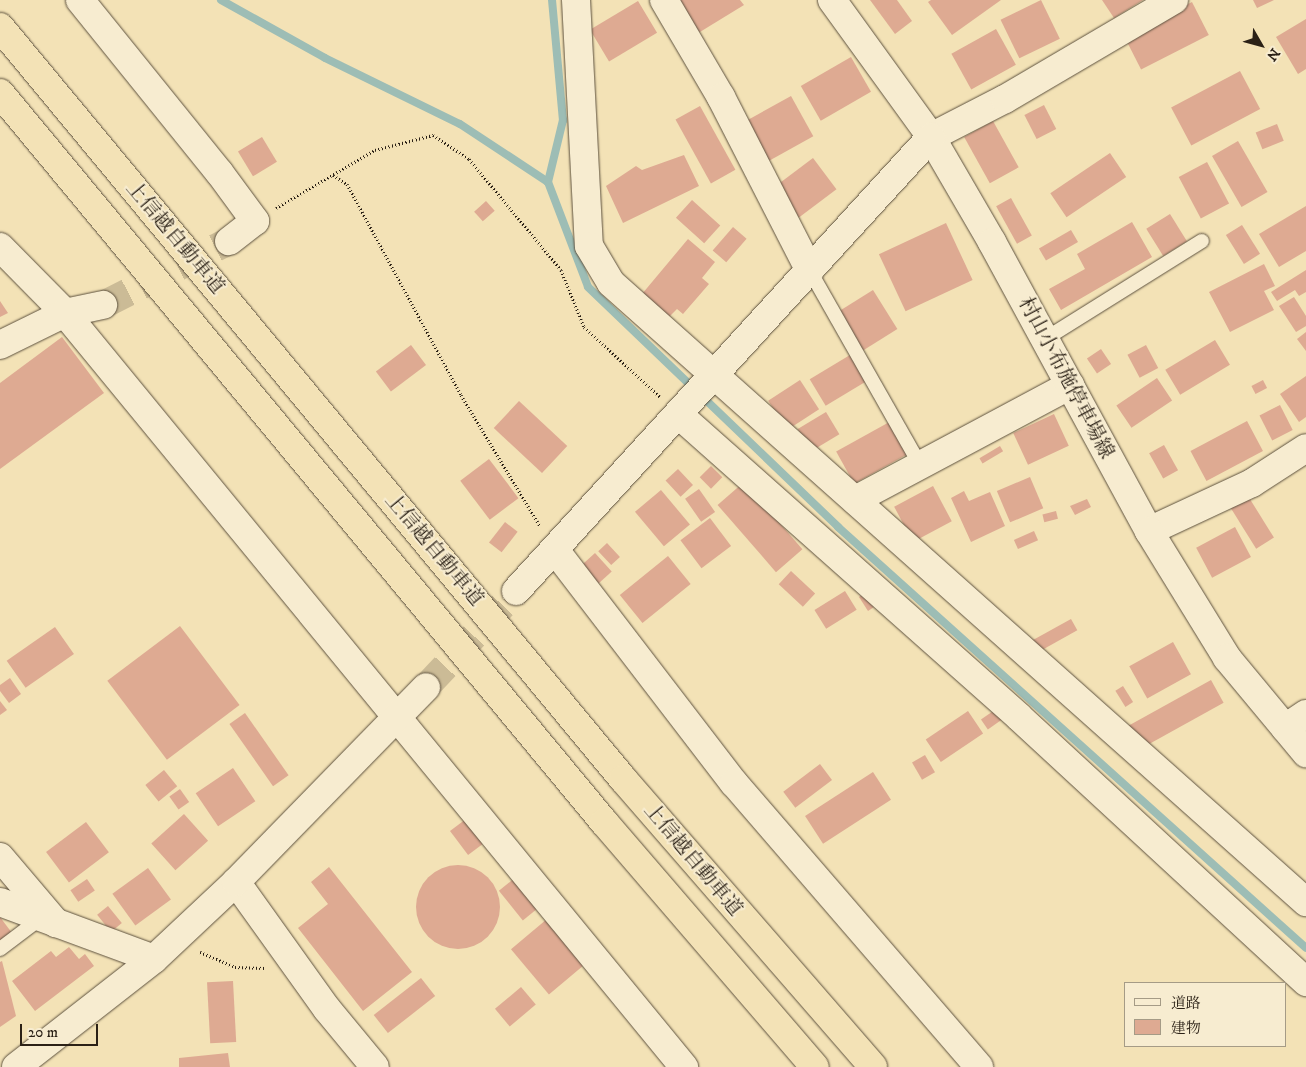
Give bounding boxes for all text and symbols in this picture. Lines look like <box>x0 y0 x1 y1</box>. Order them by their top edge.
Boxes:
north arrow <box>1236 20 1286 70</box>
text: N <box>1262 44 1283 64</box>
street label: 上信越自動車道 <box>121 177 229 299</box>
street label: 村山小布施停車場線 <box>1013 293 1119 463</box>
street label: 上信越自動車道 <box>380 489 488 611</box>
street label: 上信越自動車道 <box>639 799 747 921</box>
legend <box>1124 982 1286 1047</box>
text: 道路 <box>1171 994 1201 1013</box>
scale bar <box>22 1014 100 1046</box>
text: 建物 <box>1171 1019 1201 1038</box>
text: 20 m <box>28 1023 58 1042</box>

